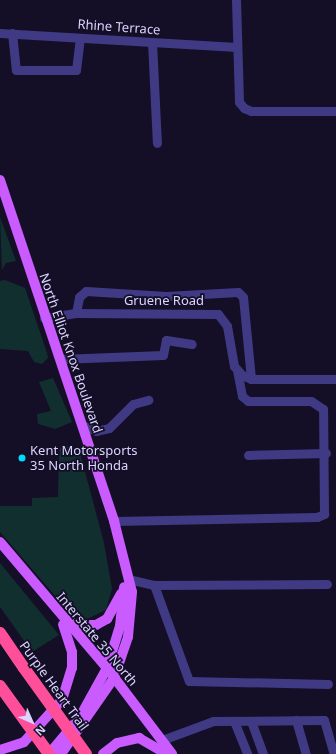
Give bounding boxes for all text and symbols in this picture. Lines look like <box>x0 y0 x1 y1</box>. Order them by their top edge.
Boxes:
street label: Rhine Terrace <box>77 16 161 38</box>
street label: North Elliot Knox Boulevard <box>36 271 106 435</box>
street label: Gruene Road <box>124 292 204 308</box>
place label: Kent Motorsports 35 North Honda <box>30 443 137 474</box>
marker: Kent Motorsports 35 North Honda <box>17 453 27 463</box>
street label: Interstate 35 North <box>53 589 141 689</box>
street label: Purple Heart Trail <box>16 638 92 734</box>
north arrow <box>12 702 52 742</box>
text: N <box>32 722 49 739</box>

